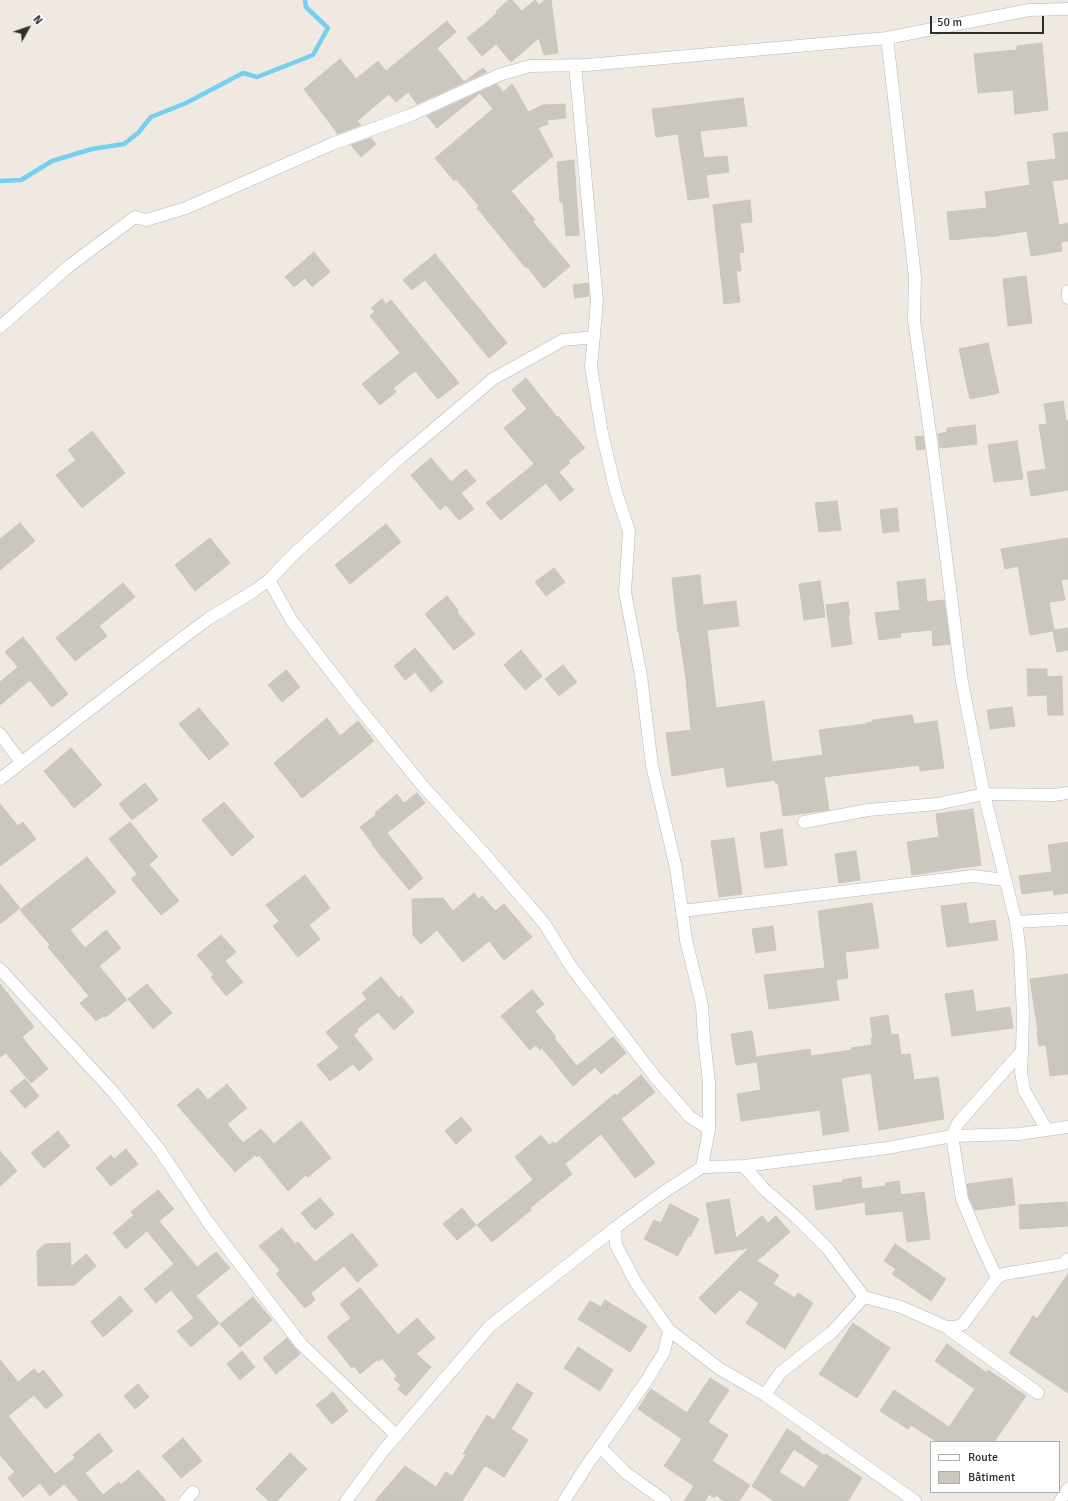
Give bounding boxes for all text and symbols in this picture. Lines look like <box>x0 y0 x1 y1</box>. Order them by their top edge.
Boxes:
north arrow <box>8 8 48 48</box>
scale bar <box>932 8 1046 34</box>
text: N <box>30 13 45 27</box>
text: 50 m <box>937 15 962 30</box>
legend <box>930 1441 1060 1493</box>
text: Route <box>968 1450 998 1465</box>
text: Bâtiment <box>968 1470 1015 1485</box>

